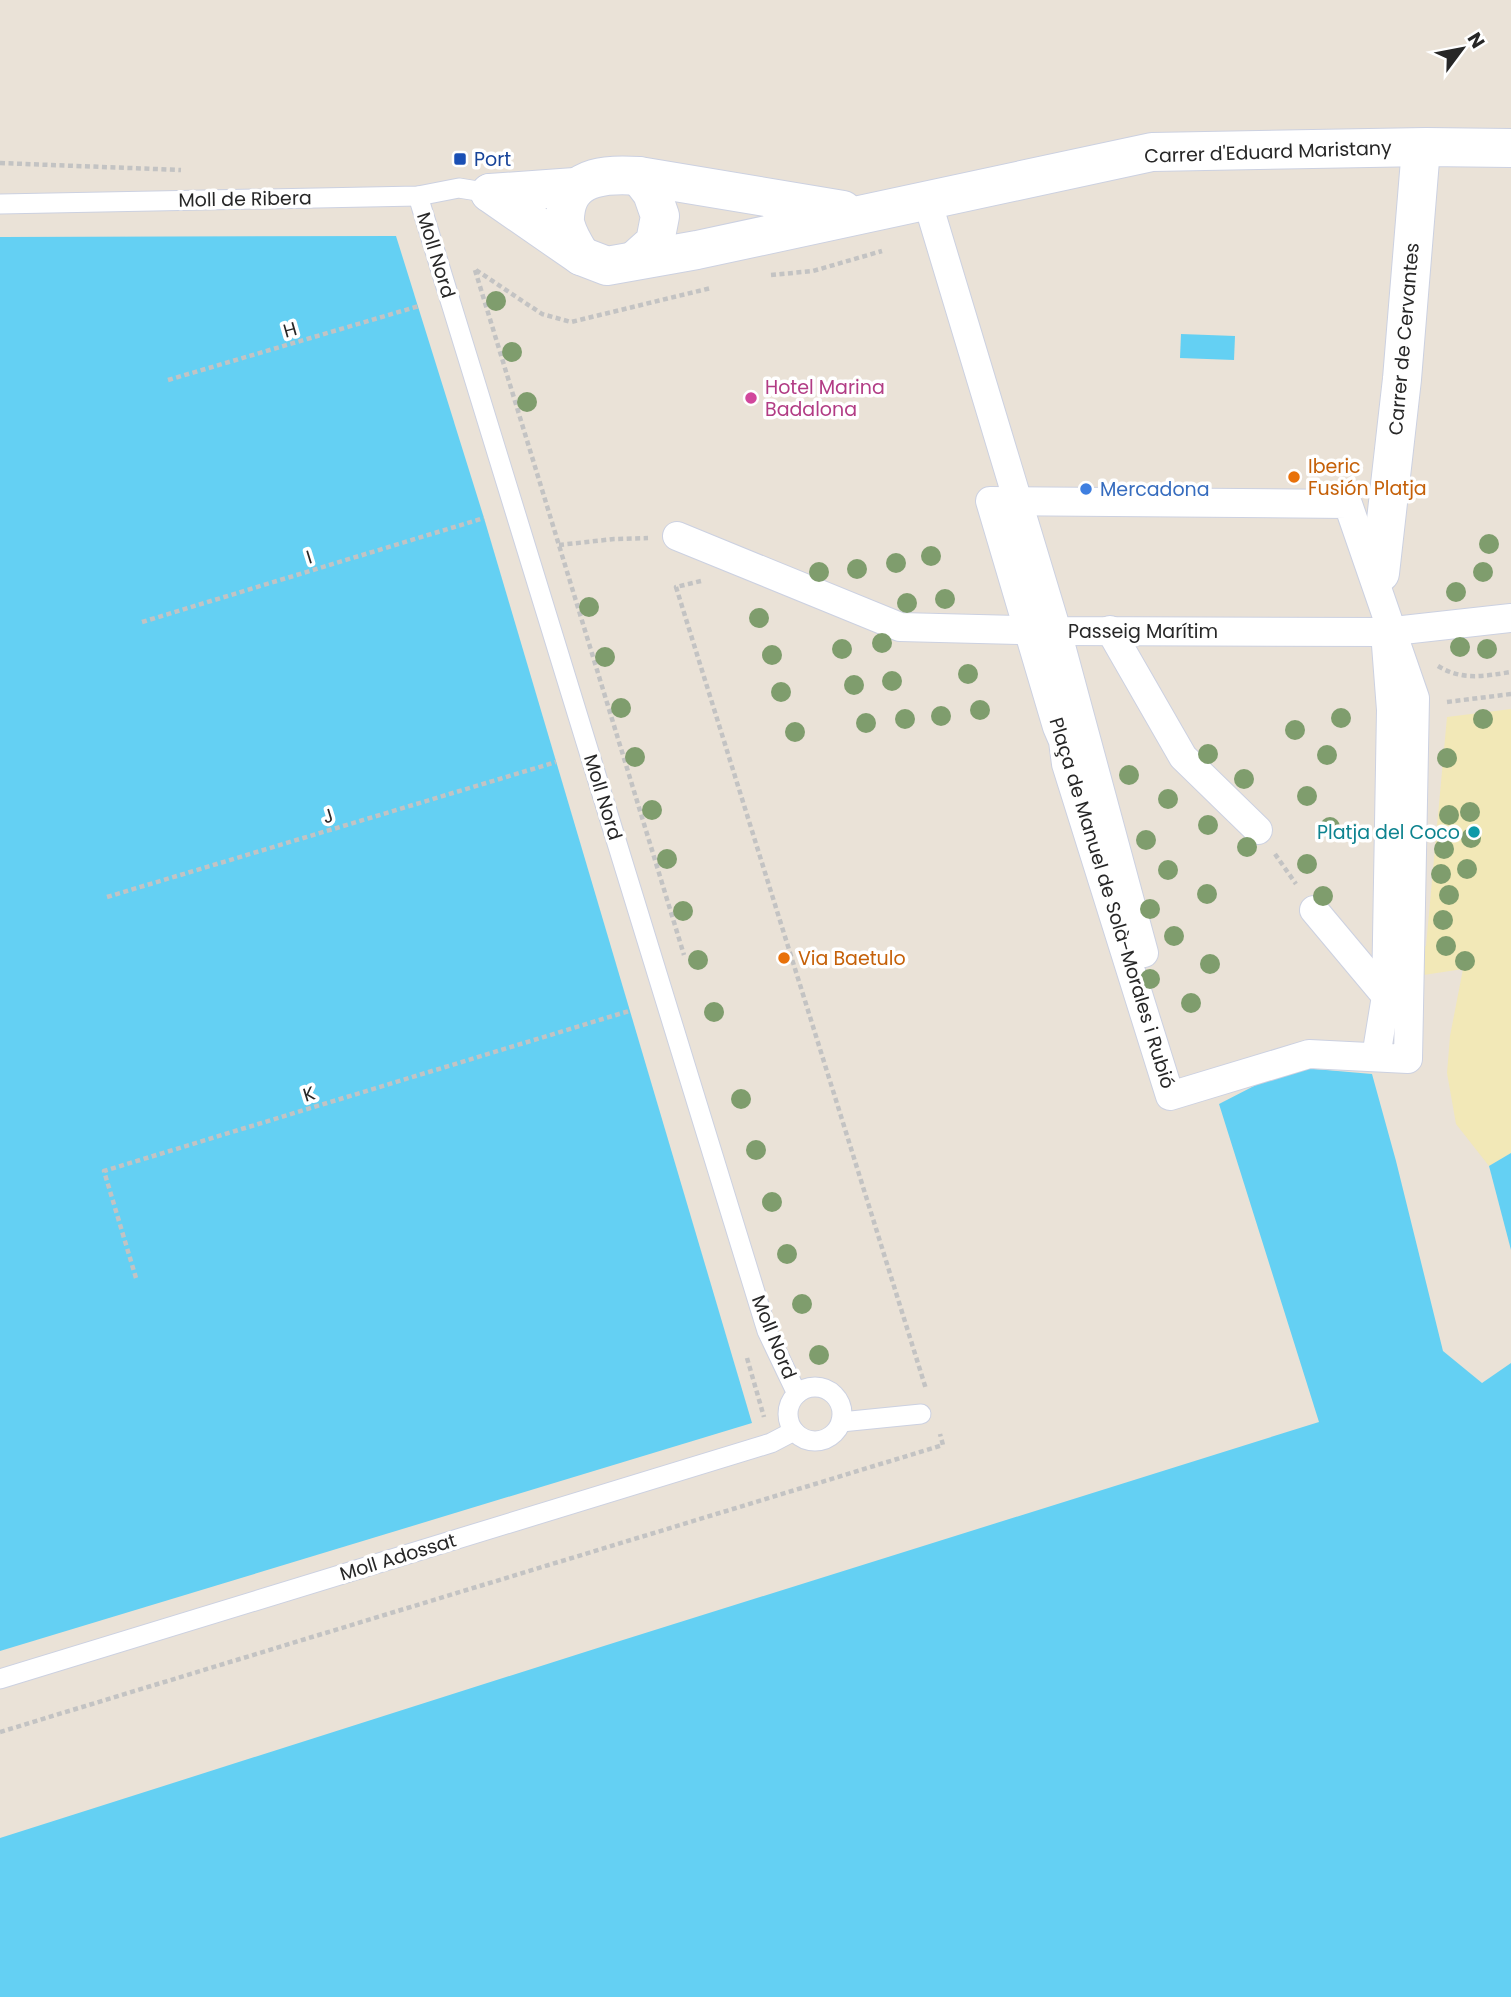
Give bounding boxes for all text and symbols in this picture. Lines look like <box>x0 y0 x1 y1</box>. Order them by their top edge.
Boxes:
north arrow <box>1427 14 1497 84</box>
text: N <box>1461 27 1491 53</box>
street label: Carrer d'Eduard Maristany <box>1144 134 1392 170</box>
place label: Port <box>474 146 511 173</box>
marker: Port <box>452 151 468 167</box>
street label: Moll de Ribera <box>178 184 312 214</box>
street label: Moll Nord <box>410 209 462 301</box>
street label: Carrer de Cervantes <box>1382 242 1426 436</box>
street label: H <box>280 315 300 345</box>
place label: Hotel Marina Badalona <box>765 374 885 423</box>
marker: Hotel Marina Badalona <box>743 390 759 406</box>
place label: Iberic Fusión Platja <box>1308 453 1427 502</box>
marker: Iberic Fusión Platja <box>1286 469 1302 485</box>
place label: Mercadona <box>1100 476 1210 503</box>
marker: Mercadona <box>1078 481 1094 497</box>
street label: I <box>303 543 315 571</box>
street label: Passeig Marítim <box>1068 618 1218 645</box>
street label: Plaça de Manuel de Solà-Morales i Rubió <box>1043 714 1181 1092</box>
street label: Moll Nord <box>577 751 629 843</box>
street label: J <box>319 802 337 830</box>
place label: Platja del Coco <box>1317 819 1460 846</box>
marker: Platja del Coco <box>1466 824 1482 840</box>
place label: Via Baetulo <box>798 945 906 972</box>
marker: Via Baetulo <box>776 950 792 966</box>
street label: K <box>300 1079 318 1109</box>
street label: Moll Nord <box>745 1291 803 1383</box>
street label: Moll Adossat <box>337 1526 460 1588</box>

